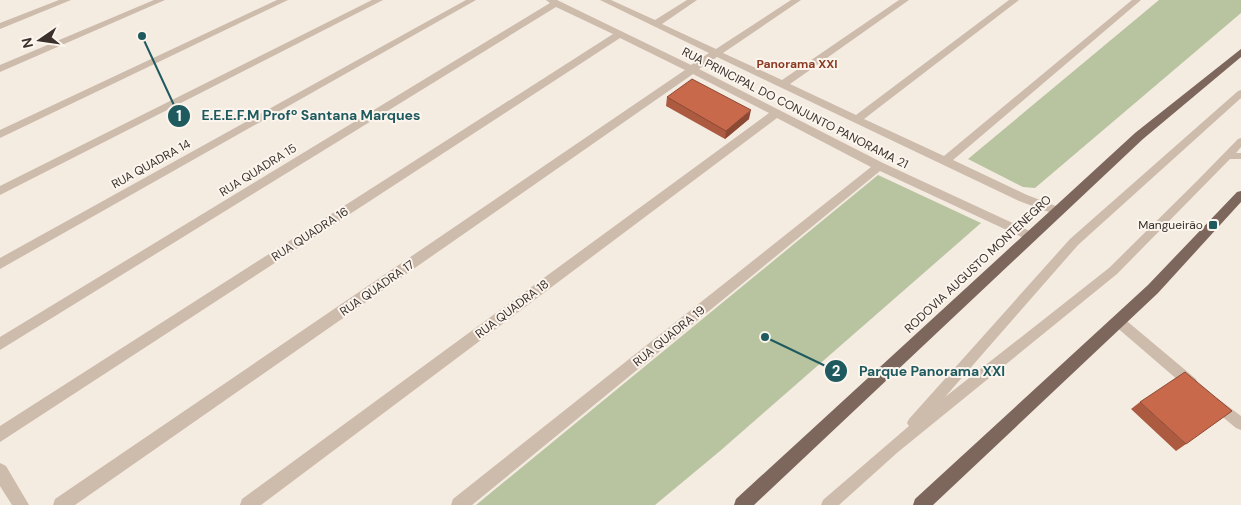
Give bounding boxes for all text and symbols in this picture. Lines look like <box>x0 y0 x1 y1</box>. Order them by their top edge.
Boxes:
north arrow <box>15 15 65 65</box>
text: N <box>17 36 37 50</box>
street label: RUA PRINCIPAL DO CONJUNTO PANORAMA 21 <box>679 44 911 172</box>
district label: Panorama XXI <box>756 56 838 72</box>
callout: E.E.E.F.M Profº Santana Marques <box>167 101 431 130</box>
text: 1 <box>176 106 182 126</box>
text: E.E.E.F.M Profº Santana Marques <box>202 106 420 124</box>
street label: RUA QUADRA 14 <box>109 136 193 192</box>
street label: RUA QUADRA 15 <box>216 140 300 200</box>
street label: RODOVIA AUGUSTO MONTENEGRO <box>901 192 1055 336</box>
street label: RUA QUADRA 16 <box>269 203 351 265</box>
place label: Mangueirão <box>1138 217 1203 233</box>
marker: Mangueirão <box>1207 219 1219 231</box>
street label: RUA QUADRA 17 <box>337 256 417 320</box>
street label: RUA QUADRA 18 <box>472 276 552 342</box>
street label: RUA QUADRA 19 <box>630 302 708 370</box>
callout: Parque Panorama XXI <box>824 357 1015 386</box>
text: 2 <box>832 361 841 381</box>
text: Parque Panorama XXI <box>859 362 1005 380</box>

